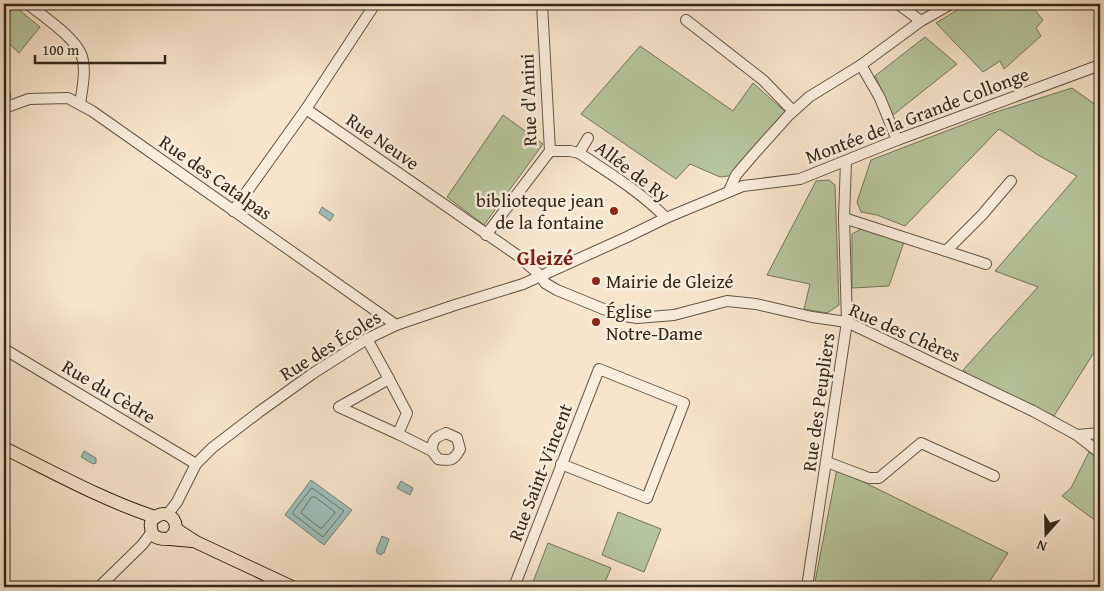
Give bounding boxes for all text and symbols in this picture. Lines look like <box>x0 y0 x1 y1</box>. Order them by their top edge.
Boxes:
scale bar <box>35 32 165 64</box>
text: 100 m <box>42 39 80 60</box>
street label: Rue d'Anini <box>512 53 544 147</box>
street label: Montée de la Grande Collonge <box>801 59 1033 171</box>
street label: Rue Neuve <box>341 105 425 177</box>
street label: Rue des Catalpas <box>154 128 278 226</box>
street label: Allée de Ry <box>589 133 677 209</box>
place label: biblioteque jean de la fontaine <box>476 186 604 236</box>
marker: biblioteque jean de la fontaine <box>608 205 620 217</box>
district label: Gleizé <box>517 242 573 273</box>
place label: Mairie de Gleizé <box>606 267 733 295</box>
marker: Mairie de Gleizé <box>590 275 602 287</box>
street label: Rue des Chères <box>845 295 965 369</box>
place label: Église Notre-Dame <box>606 297 703 347</box>
street label: Rue des Écoles <box>274 303 386 387</box>
marker: Église Notre-Dame <box>590 316 602 328</box>
street label: Rue des Peupliers <box>794 331 842 473</box>
street label: Rue du Cèdre <box>57 352 161 430</box>
street label: Rue Saint-Vincent <box>501 399 579 545</box>
north arrow <box>1022 508 1072 558</box>
text: N <box>1033 535 1049 557</box>

